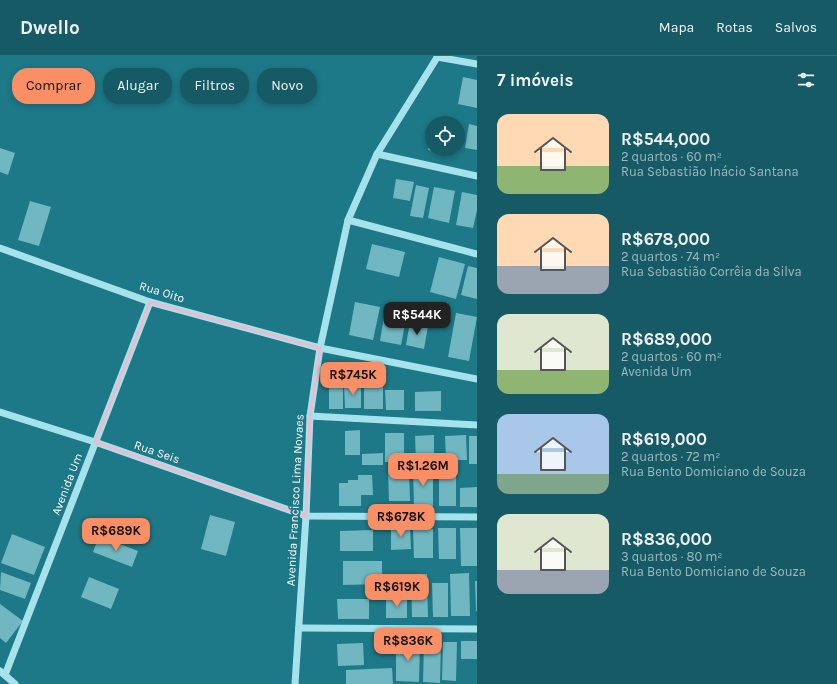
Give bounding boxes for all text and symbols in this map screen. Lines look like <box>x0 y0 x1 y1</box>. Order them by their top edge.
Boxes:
text: Dwello <box>20 17 80 39</box>
text: Mapa <box>659 19 694 36</box>
text: Rotas <box>716 19 753 36</box>
text: Salvos <box>775 19 817 36</box>
chip: Comprar <box>12 68 95 104</box>
chip: Alugar <box>103 68 172 104</box>
chip: Filtros <box>180 68 249 104</box>
chip: Novo <box>257 68 317 104</box>
icon: filters <box>795 69 817 91</box>
text: 7 imóveis <box>497 70 573 90</box>
map controls <box>425 116 465 156</box>
button: locate <box>425 116 465 156</box>
text: R$544,000 <box>621 129 710 149</box>
icon: home <box>529 130 577 178</box>
text: 2 quartos · 60 m² <box>621 149 722 164</box>
text: Rua Sebastião Inácio Santana <box>621 164 799 179</box>
text: R$678,000 <box>621 229 710 249</box>
icon: home <box>529 230 577 278</box>
text: 2 quartos · 74 m² <box>621 249 720 264</box>
text: Rua Sebastião Corrêia da Silva <box>621 264 802 279</box>
street label: Rua Oito <box>138 279 186 305</box>
pin: R$544K <box>384 302 450 336</box>
text: R$544K <box>393 307 441 322</box>
text: R$689,000 <box>621 329 712 349</box>
icon: home <box>529 330 577 378</box>
text: 2 quartos · 60 m² <box>621 349 722 364</box>
pin: R$745K <box>320 362 386 396</box>
text: Avenida Um <box>621 364 692 379</box>
text: R$745K <box>329 367 377 382</box>
street label: Avenida Francisco Lima Novaes <box>284 414 306 586</box>
text: R$619,000 <box>621 429 707 449</box>
icon: home <box>529 430 577 478</box>
street label: Rua Seis <box>132 438 182 466</box>
text: 2 quartos · 72 m² <box>621 449 720 464</box>
street label: Avenida Um <box>49 451 85 517</box>
pin: R$1.26M <box>386 453 460 487</box>
text: R$1.26M <box>397 458 449 473</box>
text: Rua Bento Domiciano de Souza <box>621 464 806 479</box>
pin: R$678K <box>368 504 434 538</box>
text: R$678K <box>377 509 425 524</box>
pin: R$689K <box>83 518 149 552</box>
text: R$689K <box>91 523 141 538</box>
text: R$836,000 <box>621 529 712 549</box>
icon: home <box>529 530 577 578</box>
text: 3 quartos · 80 m² <box>621 549 723 564</box>
text: Rua Bento Domiciano de Souza <box>621 564 806 579</box>
pin: R$619K <box>364 574 430 608</box>
text: R$619K <box>374 579 420 594</box>
pin: R$836K <box>375 628 441 662</box>
text: R$836K <box>383 633 433 648</box>

